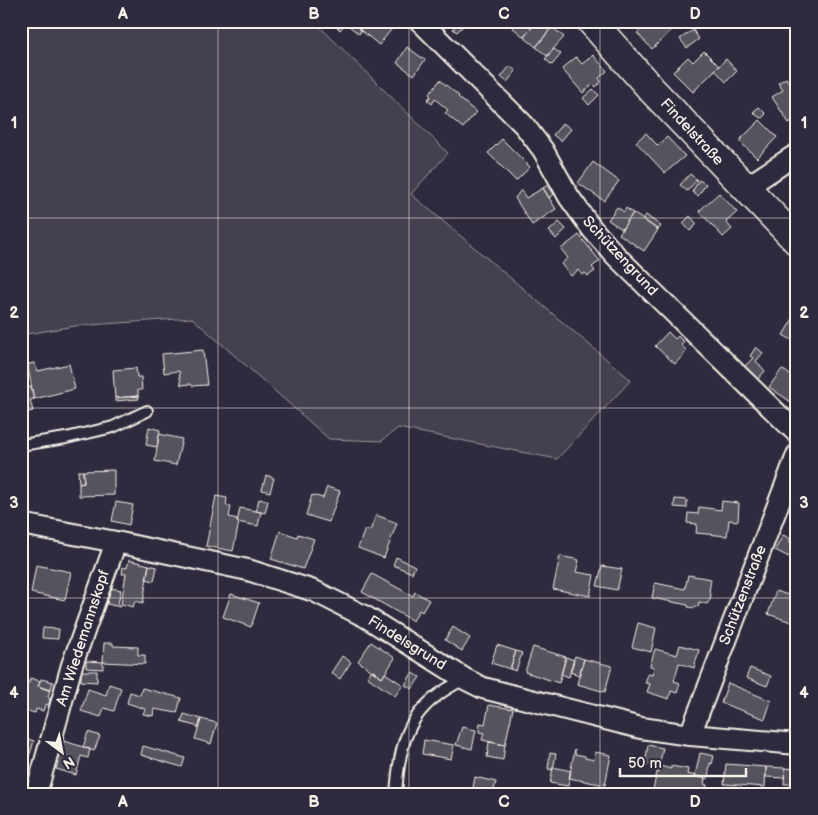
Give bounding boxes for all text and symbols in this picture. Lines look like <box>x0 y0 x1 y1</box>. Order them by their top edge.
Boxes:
text: A <box>117 5 128 24</box>
text: B <box>308 5 320 24</box>
text: C <box>498 5 510 24</box>
text: D <box>689 5 701 24</box>
street label: Findelstraße <box>656 95 728 170</box>
text: 1 <box>11 114 17 133</box>
text: 1 <box>801 114 807 133</box>
street label: Schützengrund <box>578 212 662 300</box>
text: 2 <box>9 304 19 323</box>
text: 2 <box>799 304 809 323</box>
text: 3 <box>9 494 19 513</box>
text: 3 <box>799 494 809 513</box>
street label: Schützenstraße <box>715 542 771 648</box>
street label: Am Wiedemannskopf <box>52 567 114 708</box>
street label: Findelsgrund <box>364 611 450 675</box>
text: 4 <box>9 684 19 703</box>
text: 4 <box>799 684 809 703</box>
north arrow <box>38 728 88 778</box>
scale bar <box>620 745 747 777</box>
text: N <box>60 753 78 773</box>
text: 50 m <box>628 754 662 773</box>
text: A <box>117 793 128 812</box>
text: B <box>308 793 320 812</box>
text: C <box>498 793 510 812</box>
text: D <box>689 793 701 812</box>

